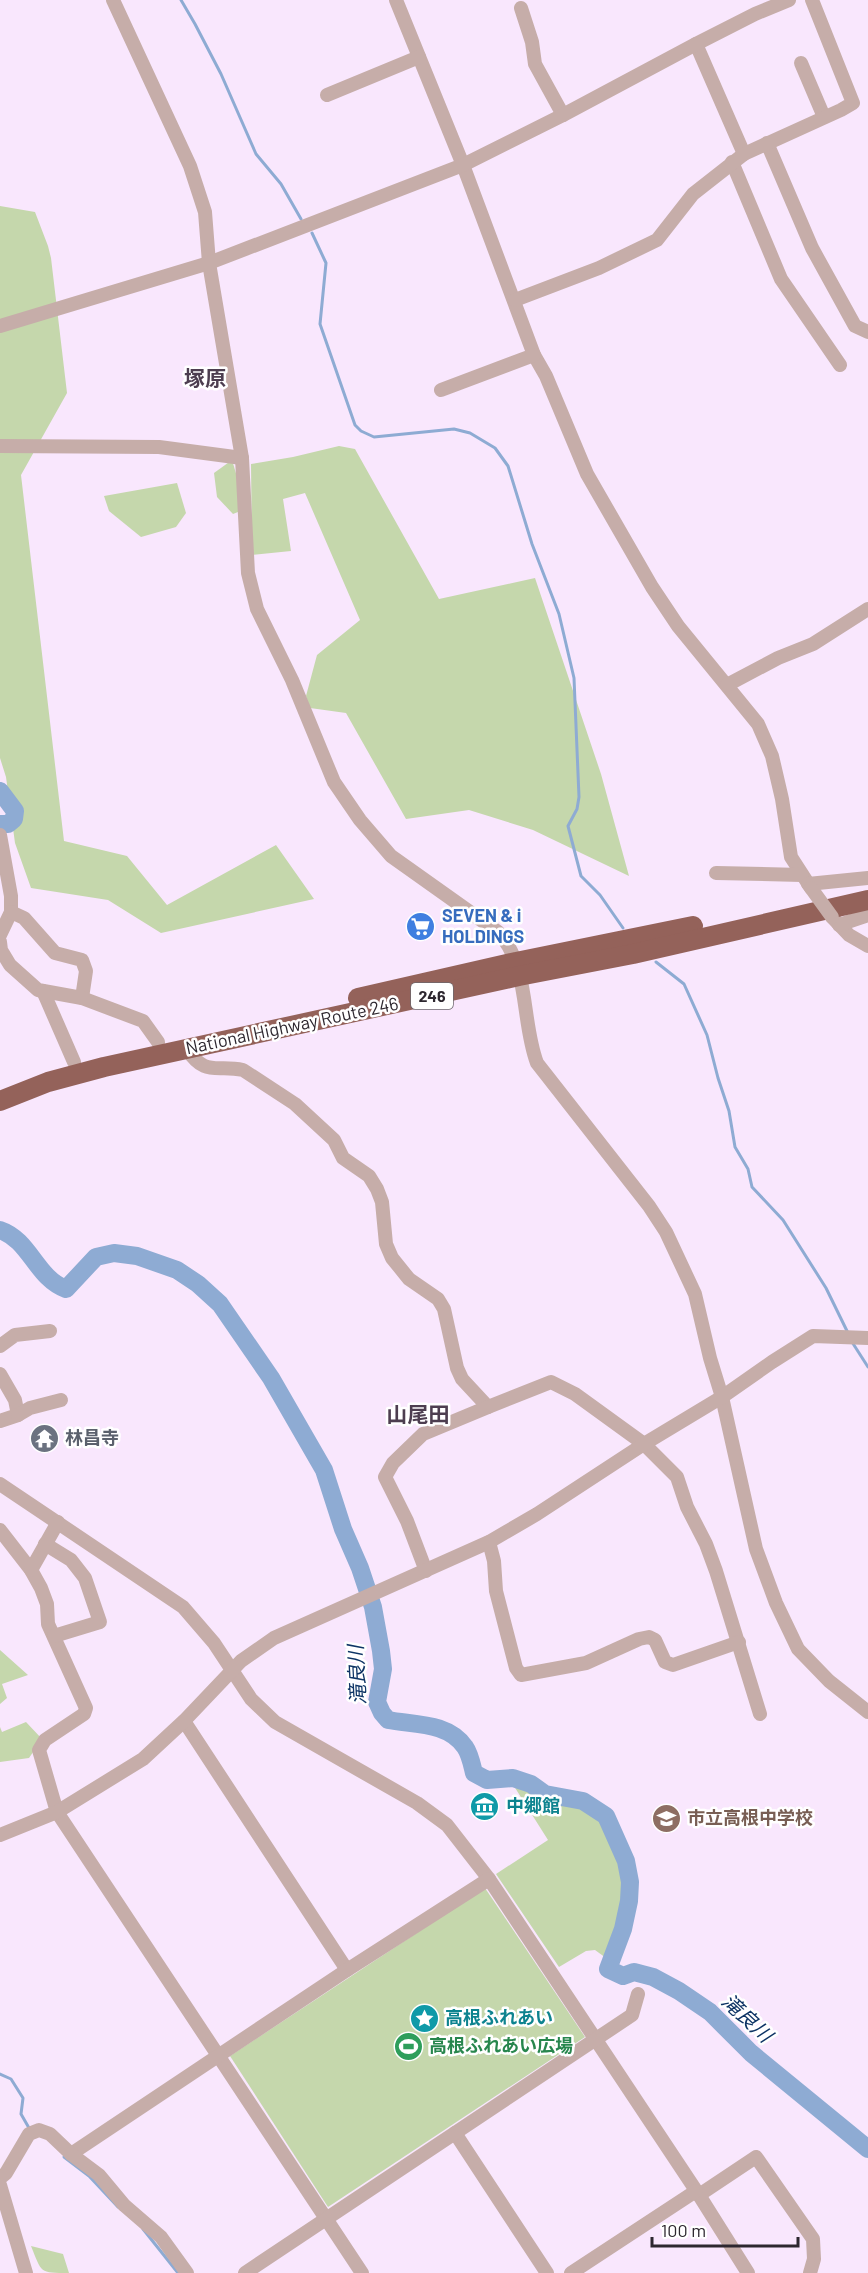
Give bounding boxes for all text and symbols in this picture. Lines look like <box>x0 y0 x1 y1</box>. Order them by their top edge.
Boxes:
district label: 塚原 <box>184 365 226 390</box>
place label: SEVEN & i HOLDINGS <box>442 904 525 947</box>
supermarket icon: SEVEN & i HOLDINGS <box>405 910 437 942</box>
road number: 246 <box>411 983 453 1009</box>
street label: National Highway Route 246 <box>183 992 400 1058</box>
district label: 山尾田 <box>387 1401 450 1426</box>
temple icon: 林昌寺 <box>28 1422 60 1454</box>
place label: 林昌寺 <box>65 1426 119 1448</box>
water label: 滝良川 <box>342 1642 370 1706</box>
museum icon: 中郷館 <box>469 1790 501 1822</box>
place label: 中郷館 <box>506 1794 560 1816</box>
school or university icon: 市立高根中学校 <box>650 1802 682 1834</box>
place label: 市立高根中学校 <box>687 1806 813 1828</box>
water label: 滝良川 <box>718 1988 779 2048</box>
place icon: 高根ふれあい <box>408 2002 440 2034</box>
place label: 高根ふれあい <box>445 2006 553 2028</box>
sports icon: 高根ふれあい広場 <box>392 2030 424 2062</box>
place label: 高根ふれあい広場 <box>429 2034 573 2056</box>
scale bar <box>652 2210 798 2248</box>
text: 100 m <box>661 2219 706 2241</box>

